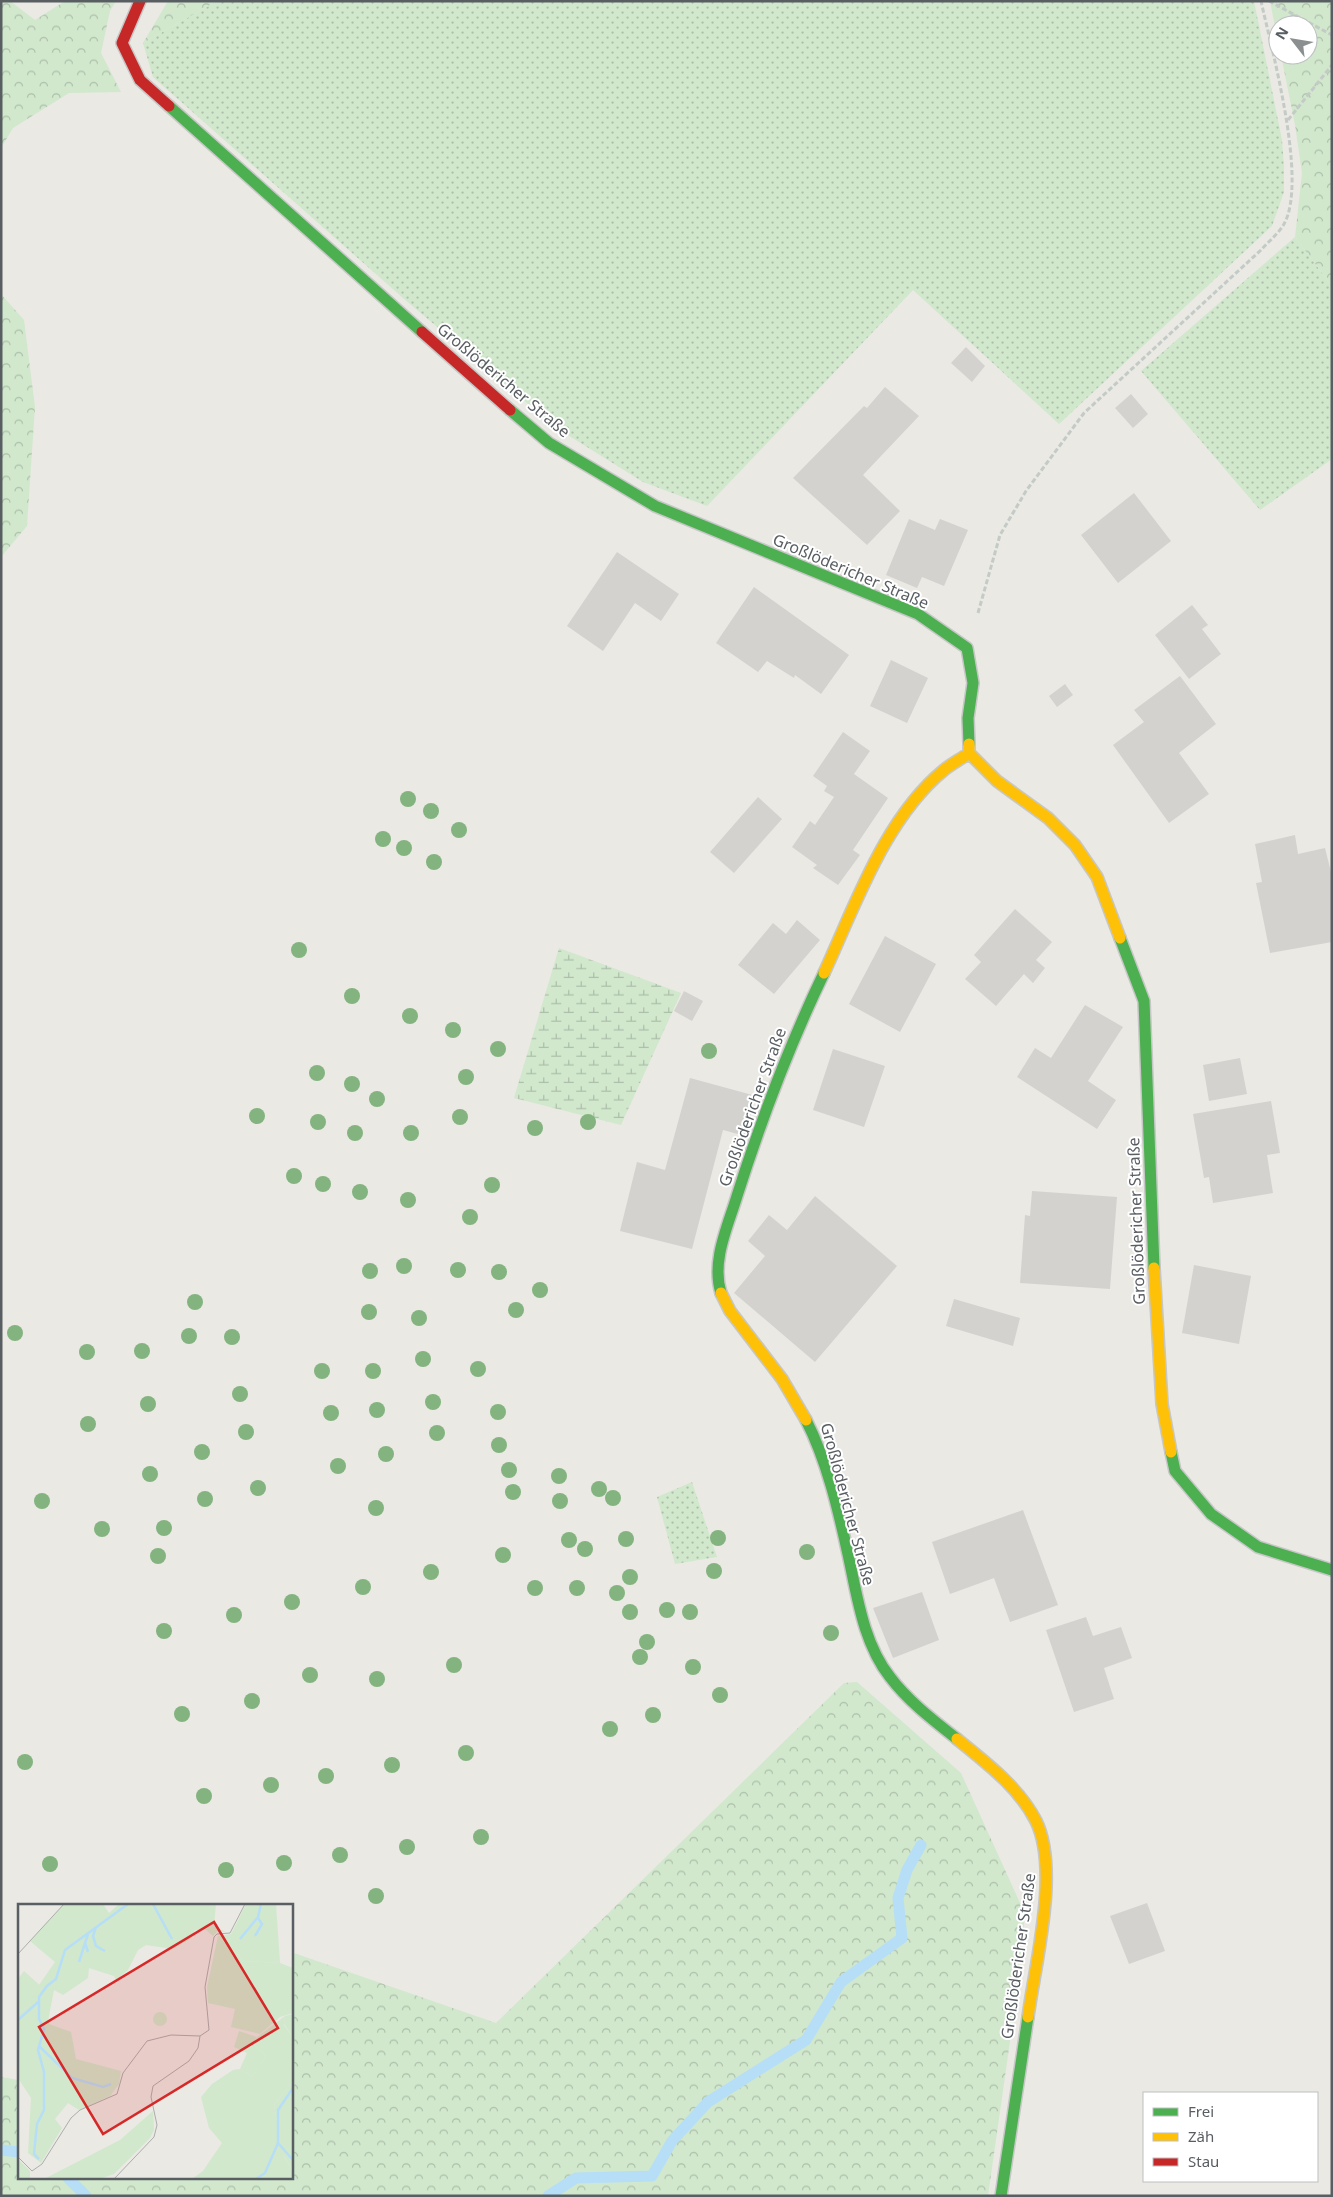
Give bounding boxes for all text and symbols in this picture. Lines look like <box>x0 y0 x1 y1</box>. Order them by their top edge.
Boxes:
north arrow <box>1268 15 1318 65</box>
text: N <box>1270 23 1293 43</box>
street label: Großlödericher Straße <box>433 318 575 442</box>
street label: Großlödericher Straße <box>770 528 932 614</box>
street label: Großlödericher Straße <box>713 1025 791 1189</box>
street label: Großlödericher Straße <box>1122 1137 1150 1305</box>
street label: Großlödericher Straße <box>816 1420 880 1588</box>
street label: Großlödericher Straße <box>995 1872 1041 2040</box>
inset map <box>18 1904 292 2180</box>
legend <box>1143 2092 1318 2182</box>
text: Frei <box>1188 2101 1214 2121</box>
text: Zäh <box>1188 2126 1214 2146</box>
text: Stau <box>1188 2151 1219 2171</box>

